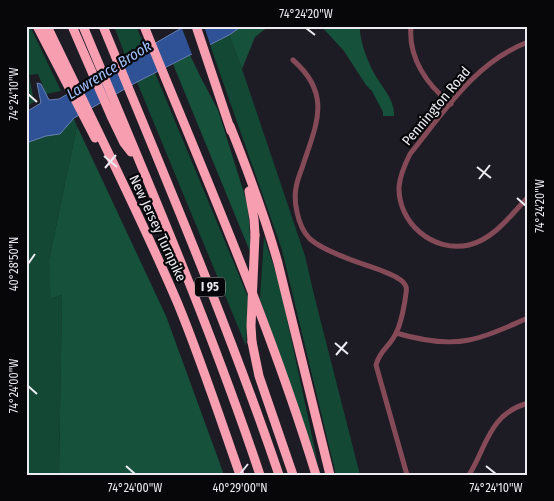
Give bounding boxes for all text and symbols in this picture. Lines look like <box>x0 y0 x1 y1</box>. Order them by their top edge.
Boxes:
text: 74°24'20"W <box>279 7 333 21</box>
water label: Lawrence Brook <box>63 37 155 103</box>
street label: Pennington Road <box>399 64 474 149</box>
text: 74°24'10"W <box>7 68 21 120</box>
street label: New Jersey Turnpike <box>125 172 190 284</box>
text: 74°24'20"W <box>533 179 547 233</box>
text: 40°28'50"N <box>7 237 21 291</box>
road number: I 95 <box>195 278 225 296</box>
text: 74°24'00"W <box>7 359 21 413</box>
text: 74°24'00"W <box>108 481 162 495</box>
text: 40°29'00"N <box>212 481 268 495</box>
text: 74°24'10"W <box>470 481 522 495</box>

